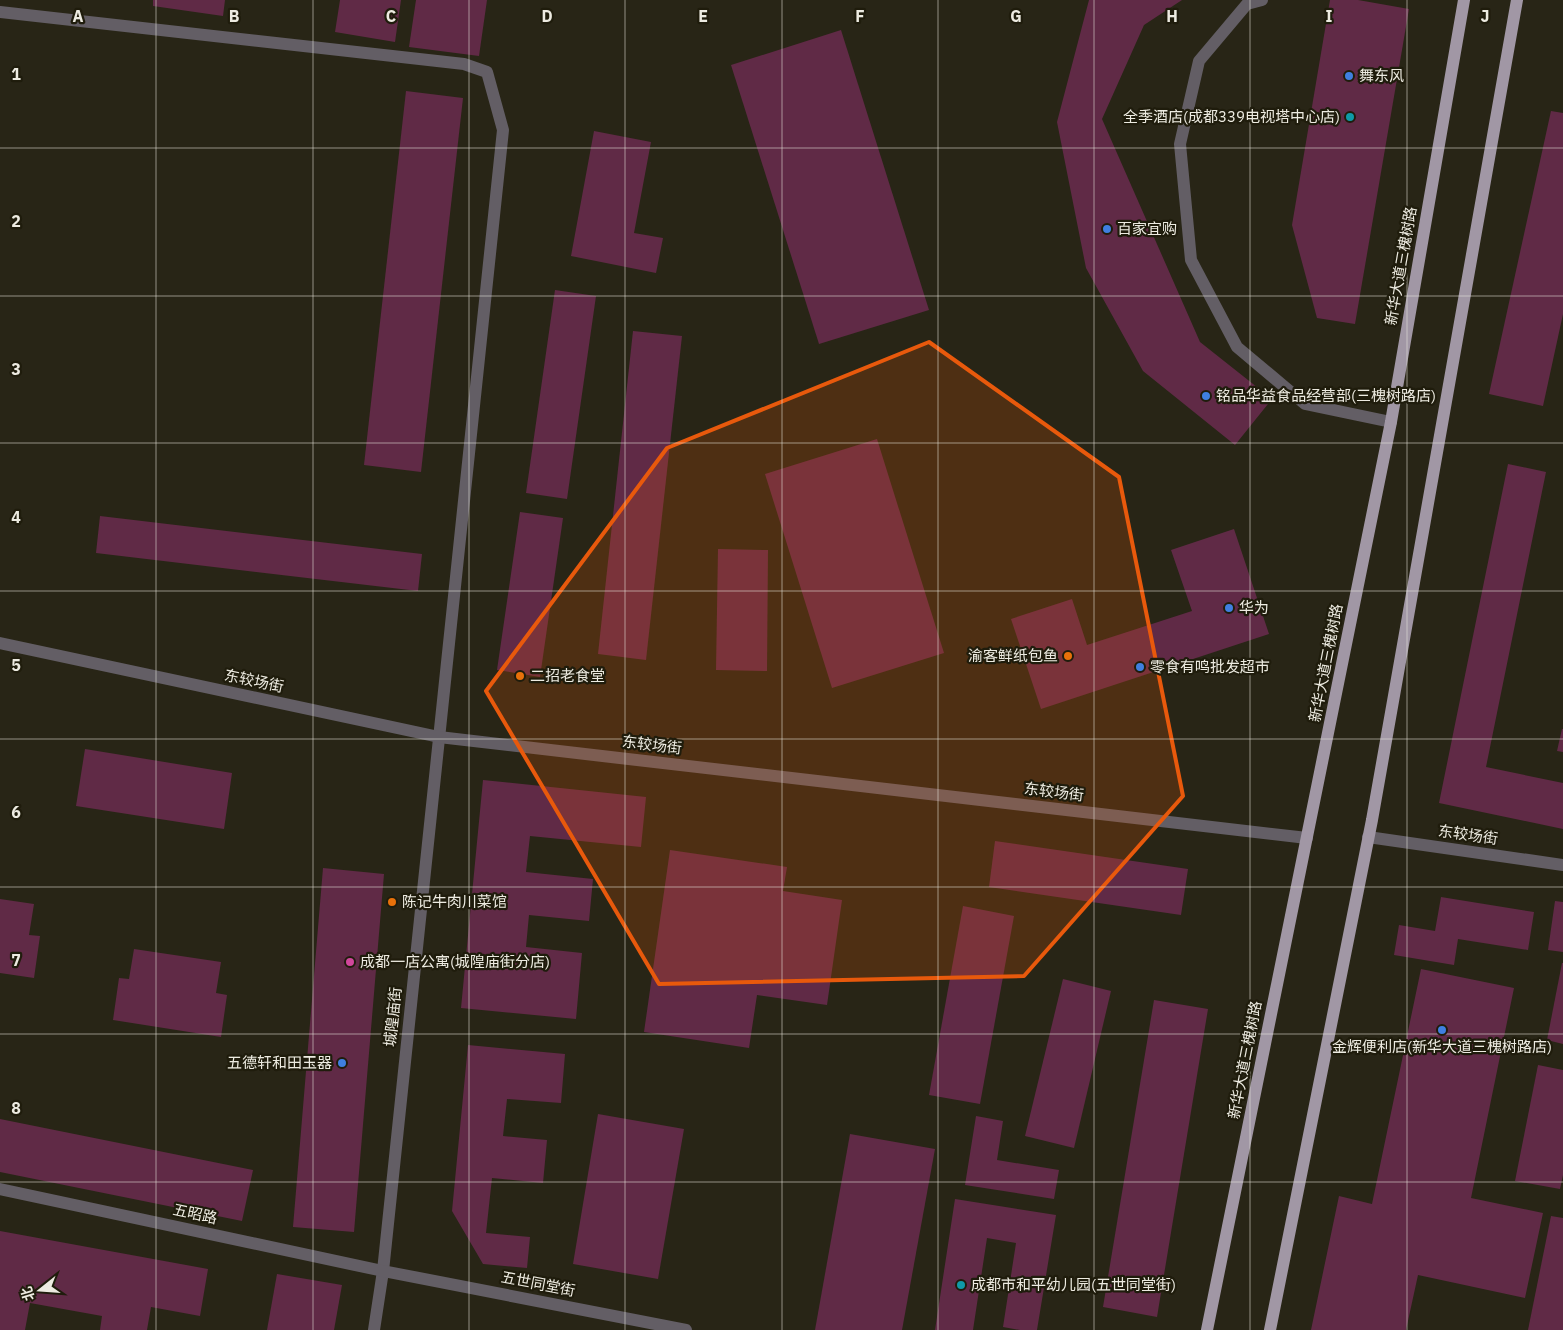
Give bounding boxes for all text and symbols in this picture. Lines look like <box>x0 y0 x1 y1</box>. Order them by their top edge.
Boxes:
text: A <box>73 6 84 26</box>
text: B <box>229 6 240 26</box>
text: C <box>386 6 396 26</box>
text: D <box>541 6 553 26</box>
text: E <box>698 6 708 26</box>
text: F <box>855 6 865 26</box>
text: G <box>1010 6 1022 26</box>
text: H <box>1166 6 1178 26</box>
text: I <box>1326 6 1333 26</box>
text: J <box>1481 6 1489 26</box>
text: 1 <box>11 64 21 84</box>
place label: 舞东风 <box>1359 66 1404 85</box>
marker: 舞东风 <box>1343 70 1355 82</box>
place label: 全季酒店(成都339电视塔中心店) <box>1123 107 1340 126</box>
marker: 全季酒店(成都339电视塔中心店) <box>1344 111 1356 123</box>
street label: 新华大道三槐树路 <box>1381 205 1420 327</box>
text: 2 <box>11 211 21 231</box>
place label: 百家宜购 <box>1117 219 1177 238</box>
marker: 百家宜购 <box>1101 223 1113 235</box>
text: 3 <box>11 359 21 379</box>
place label: 铭品华益食品经营部(三槐树路店) <box>1216 386 1436 405</box>
marker: 铭品华益食品经营部(三槐树路店) <box>1200 390 1212 402</box>
text: 4 <box>11 507 21 527</box>
place label: 华为 <box>1239 598 1269 617</box>
marker: 华为 <box>1223 602 1235 614</box>
street label: 新华大道三槐树路 <box>1305 602 1346 724</box>
place label: 渝客鲜纸包鱼 <box>968 646 1058 665</box>
marker: 渝客鲜纸包鱼 <box>1062 650 1074 662</box>
text: 5 <box>11 655 21 675</box>
place label: 零食有鸣批发超市 <box>1150 657 1270 676</box>
marker: 零食有鸣批发超市 <box>1134 661 1146 673</box>
street label: 东较场街 <box>223 665 285 696</box>
place label: 二招老食堂 <box>530 666 605 685</box>
marker: 二招老食堂 <box>514 670 526 682</box>
street label: 东较场街 <box>621 731 683 758</box>
street label: 东较场街 <box>1023 778 1085 805</box>
text: 6 <box>11 802 21 822</box>
street label: 东较场街 <box>1437 821 1499 848</box>
place label: 陈记牛肉川菜馆 <box>402 892 507 911</box>
marker: 陈记牛肉川菜馆 <box>386 896 398 908</box>
text: 7 <box>11 950 21 970</box>
place label: 成都一店公寓(城隍庙街分店) <box>360 952 550 971</box>
marker: 成都一店公寓(城隍庙街分店) <box>344 956 356 968</box>
street label: 城隍庙街 <box>380 986 405 1048</box>
street label: 新华大道三槐树路 <box>1224 999 1265 1121</box>
marker: 金辉便利店(新华大道三槐树路店) <box>1436 1024 1448 1036</box>
place label: 金辉便利店(新华大道三槐树路店) <box>1332 1037 1552 1056</box>
place label: 五德轩和田玉器 <box>227 1053 332 1072</box>
marker: 五德轩和田玉器 <box>336 1057 348 1069</box>
text: 8 <box>11 1098 21 1118</box>
street label: 五昭路 <box>171 1200 219 1227</box>
north arrow <box>15 1265 65 1315</box>
street label: 五世同堂街 <box>499 1267 577 1300</box>
place label: 成都市和平幼儿园(五世同堂街) <box>971 1275 1176 1294</box>
marker: 成都市和平幼儿园(五世同堂街) <box>955 1279 967 1291</box>
text: 北 <box>17 1284 38 1303</box>

